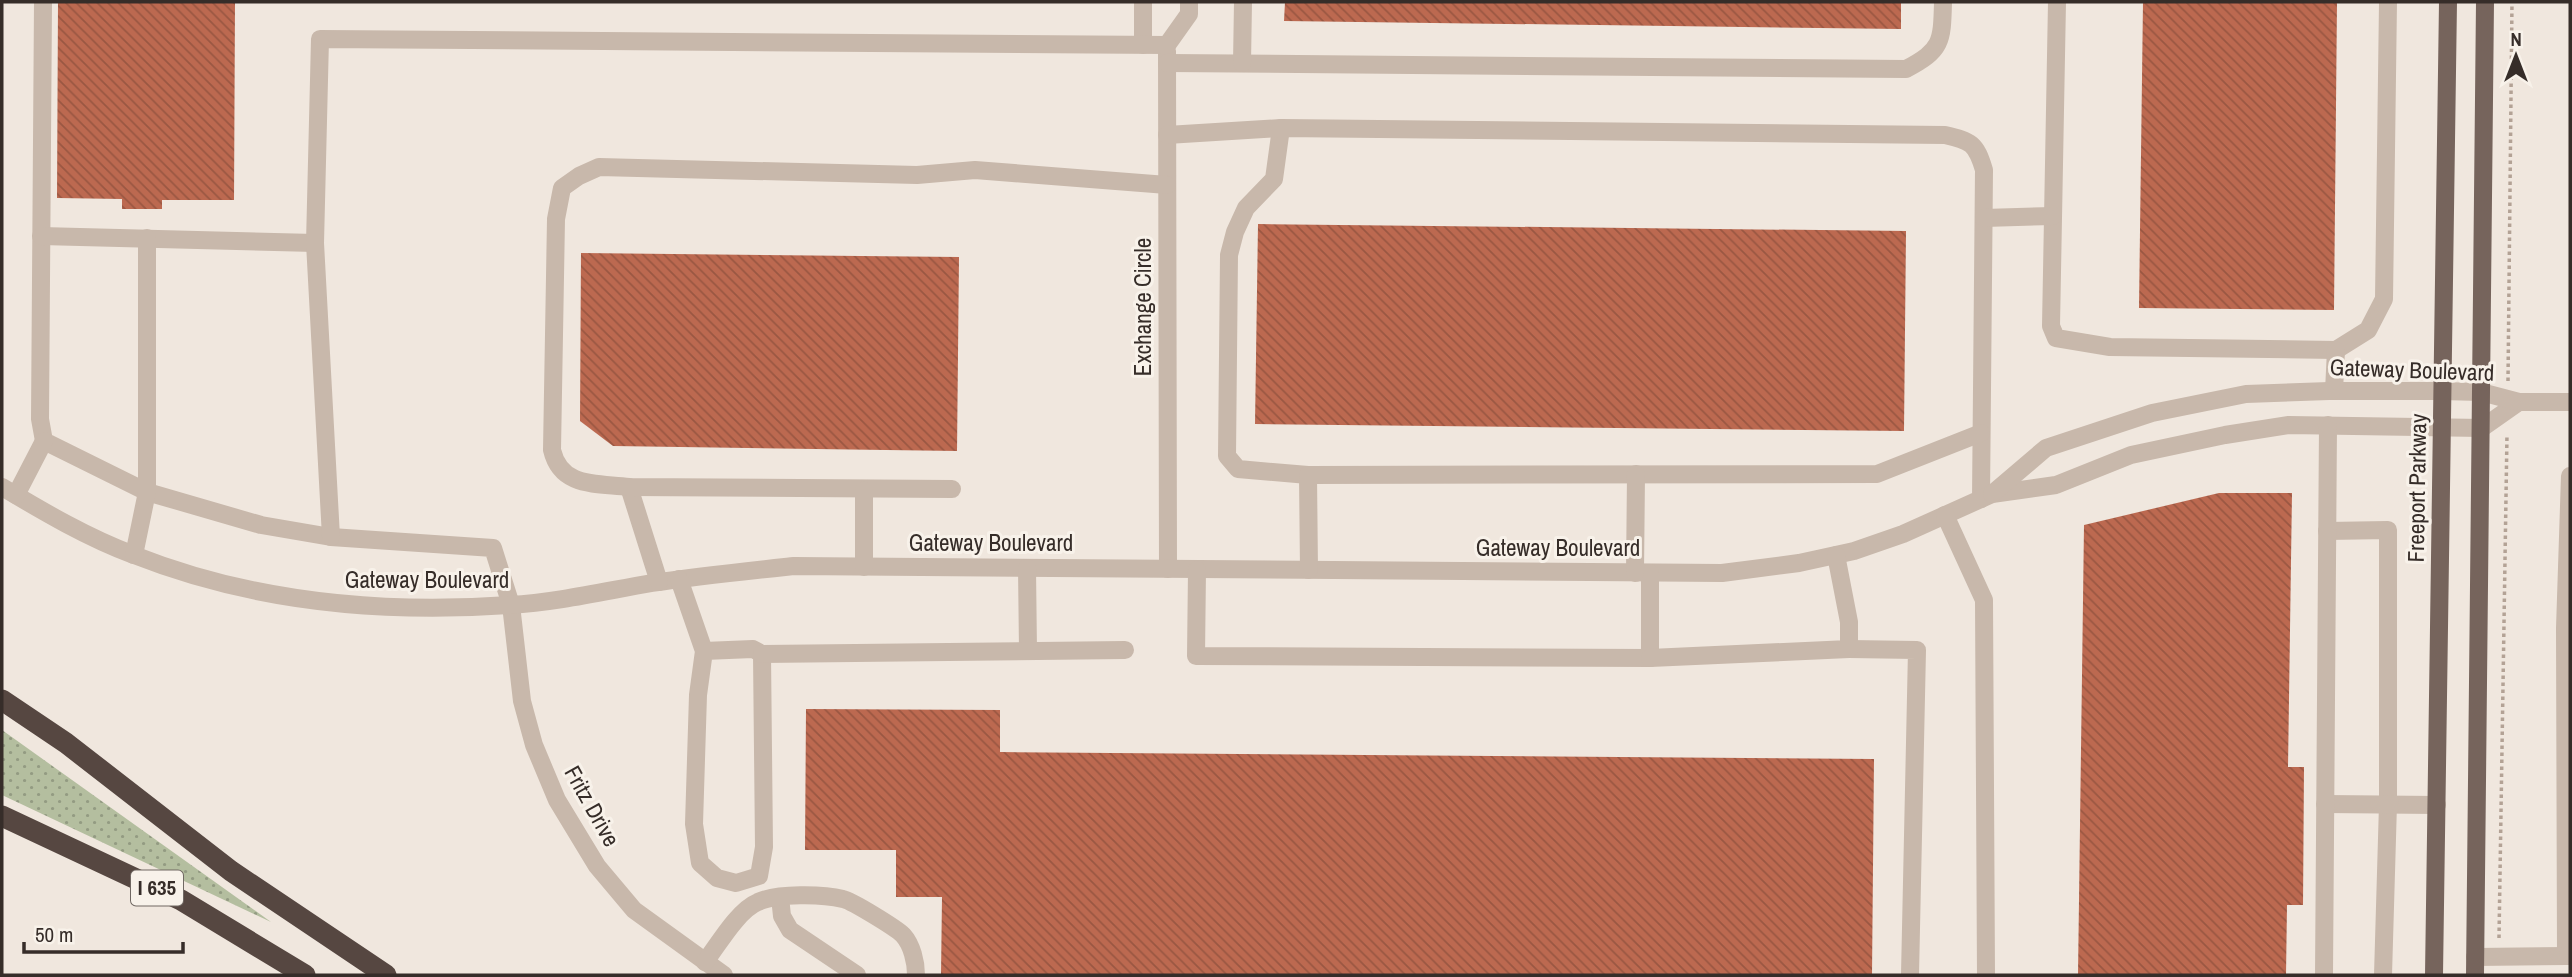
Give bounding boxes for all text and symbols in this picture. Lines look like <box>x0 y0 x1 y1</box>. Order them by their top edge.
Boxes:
north arrow <box>2481 21 2551 91</box>
text: N <box>2510 26 2522 52</box>
street label: Exchange Circle <box>1127 238 1158 376</box>
street label: Gateway Boulevard <box>2329 351 2495 388</box>
street label: Freeport Parkway <box>2400 413 2433 563</box>
street label: Gateway Boulevard <box>909 527 1073 558</box>
street label: Gateway Boulevard <box>1476 532 1640 563</box>
street label: Gateway Boulevard <box>345 564 509 595</box>
street label: Fritz Drive <box>558 760 627 852</box>
road number: I 635 <box>131 870 183 906</box>
scale bar <box>24 911 184 955</box>
text: 50 m <box>35 920 73 949</box>

